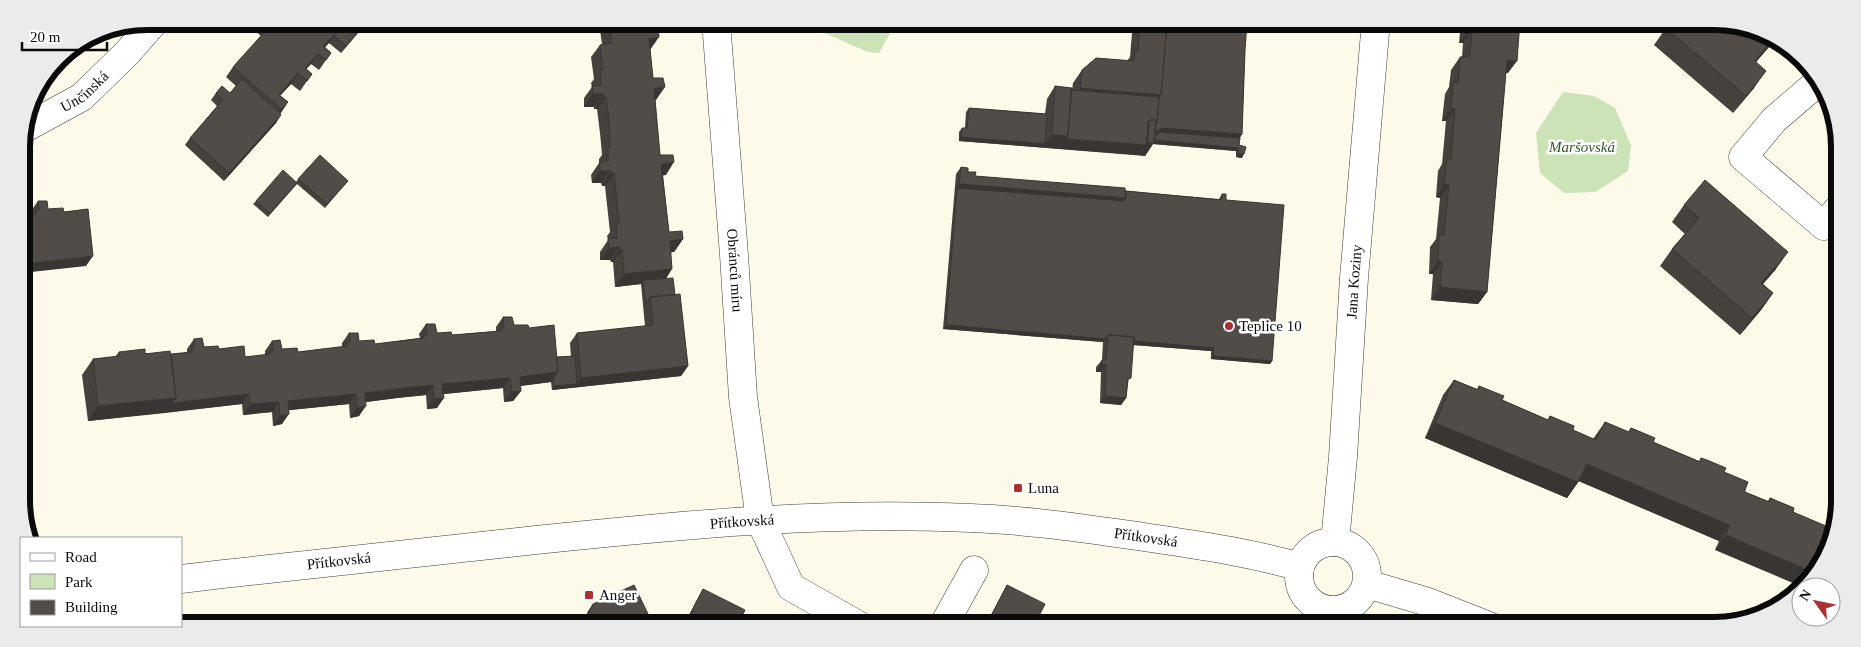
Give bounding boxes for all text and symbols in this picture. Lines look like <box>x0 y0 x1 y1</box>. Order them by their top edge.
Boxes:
scale bar <box>22 20 108 52</box>
text: 20 m <box>30 29 61 45</box>
street label: Unčínská <box>58 68 112 115</box>
park label: Maršovská <box>1548 139 1615 155</box>
street label: Obránců míru <box>724 228 746 313</box>
street label: Jana Koziny <box>1343 243 1365 319</box>
place label: Teplice 10 <box>1239 318 1302 334</box>
marker: Teplice 10 <box>1223 320 1235 332</box>
place label: Luna <box>1028 480 1059 496</box>
marker: Luna <box>1012 482 1024 494</box>
street label: Přítkovská <box>709 511 775 532</box>
street label: Přítkovská <box>1113 525 1179 550</box>
legend <box>20 537 182 627</box>
text: Road <box>65 549 97 565</box>
street label: Přítkovská <box>306 549 372 572</box>
text: Park <box>65 574 93 590</box>
north arrow <box>1791 577 1841 627</box>
place label: Anger <box>599 587 637 603</box>
text: N <box>1796 587 1815 604</box>
marker: Anger <box>583 589 595 601</box>
text: Building <box>65 599 118 615</box>

